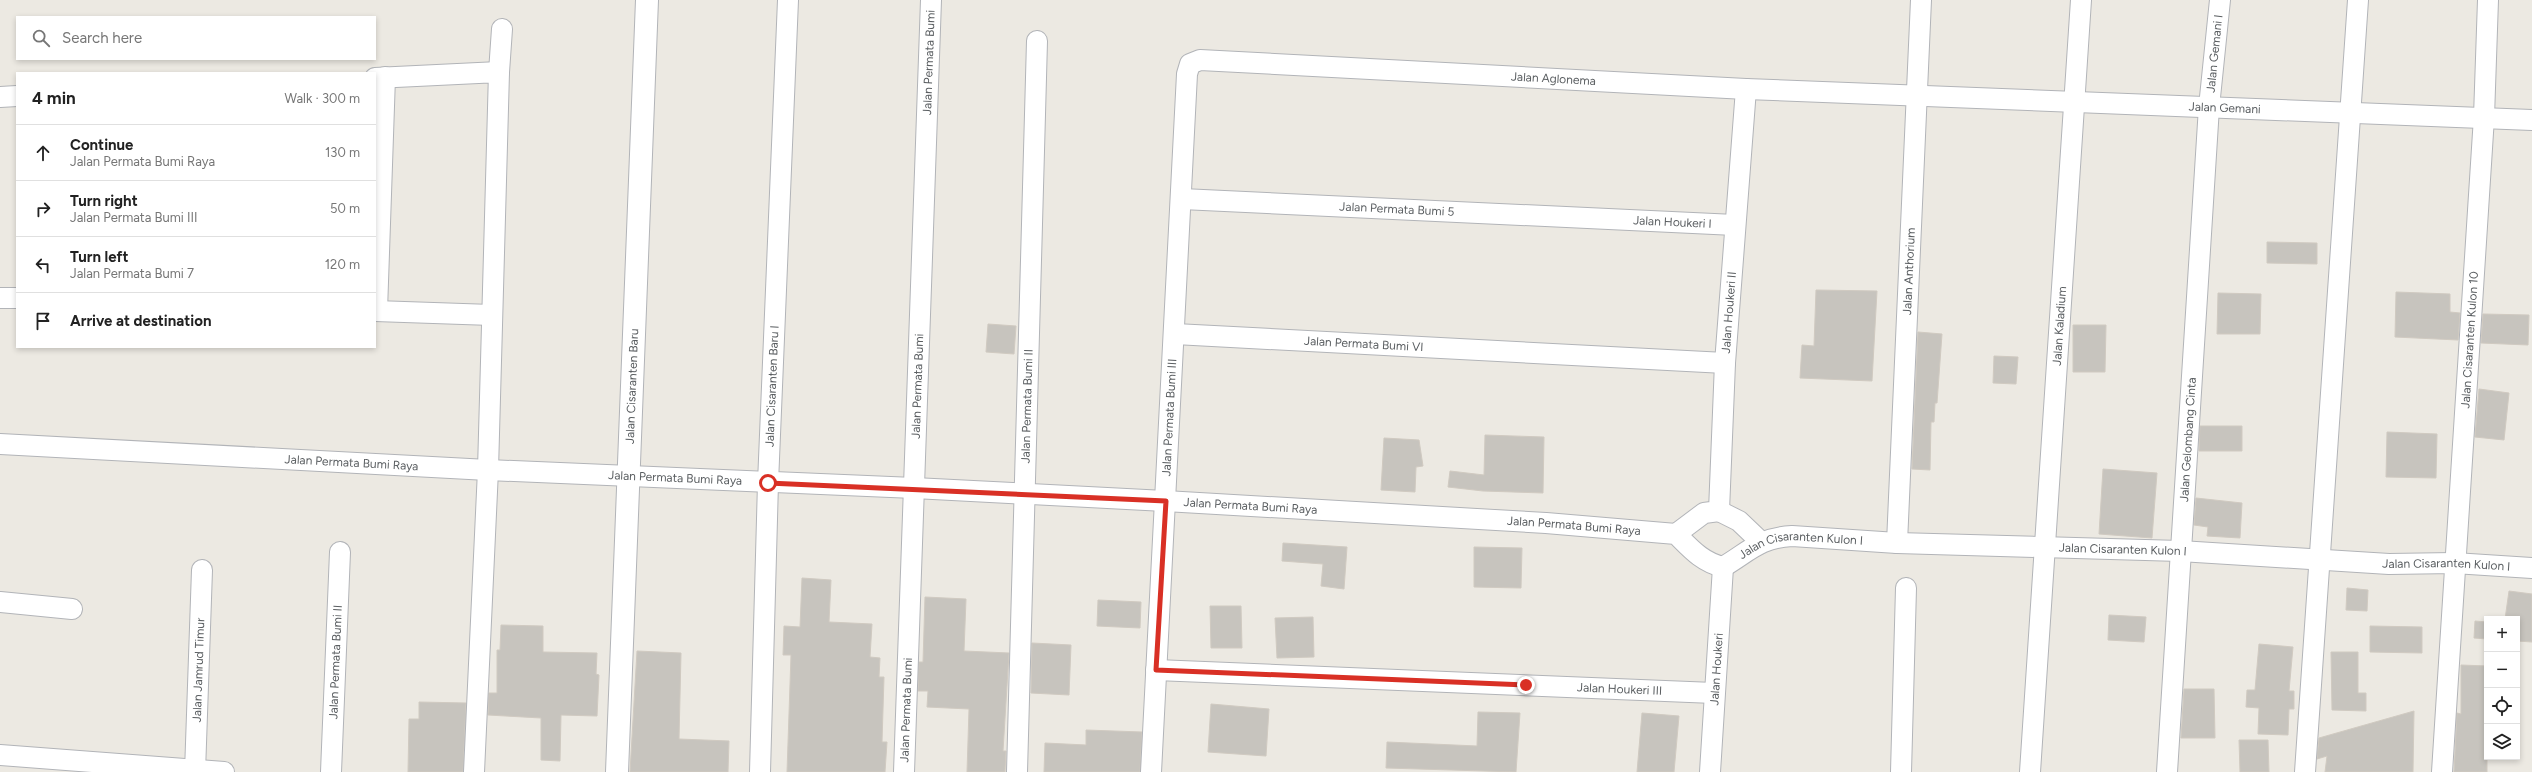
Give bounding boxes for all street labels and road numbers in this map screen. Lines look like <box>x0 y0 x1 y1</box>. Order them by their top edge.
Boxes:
street label: Jalan Permata Bumi <box>920 10 938 115</box>
street label: Jalan Gemani I <box>2204 14 2225 93</box>
street label: Jalan Aglonema <box>1511 70 1596 88</box>
street label: Jalan Gemani <box>2188 99 2261 116</box>
street label: Jalan Permata Bumi 5 <box>1339 199 1455 219</box>
street label: Jalan Houkeri I <box>1633 213 1712 231</box>
street label: Jalan Anthorium <box>1900 227 1918 315</box>
street label: Jalan Houkeri II <box>1719 271 1739 354</box>
street label: Jalan Cisaranten Kulon 10 <box>2458 271 2481 409</box>
street label: Jalan Kaladium <box>2050 286 2069 366</box>
street label: Jalan Cisaranten Baru I <box>762 325 782 447</box>
street label: Jalan Cisaranten Baru <box>623 328 641 444</box>
street label: Jalan Permata Bumi <box>909 333 926 439</box>
street label: Jalan Permata Bumi VI <box>1304 334 1424 354</box>
street label: Jalan Permata Bumi II <box>1018 349 1036 464</box>
street label: Jalan Permata Bumi III <box>1159 358 1179 477</box>
street label: Jalan Gelombang Cinta <box>2177 377 2199 502</box>
street label: Jalan Permata Bumi Raya <box>284 452 419 473</box>
street label: Jalan Permata Bumi Raya <box>608 468 742 488</box>
street label: Jalan Permata Bumi Raya <box>1183 495 1318 517</box>
street label: Jalan Permata Bumi Raya <box>1507 514 1641 538</box>
street label: Jalan Cisaranten Kulon I <box>1736 529 1864 562</box>
street label: Jalan Cisaranten Kulon I <box>2059 541 2187 558</box>
street label: Jalan Cisaranten Kulon I <box>2382 556 2511 574</box>
street label: Jalan Permata Bumi II <box>326 604 345 720</box>
street label: Jalan Jamrud Timur <box>190 618 207 723</box>
street label: Jalan Houkeri <box>1707 633 1726 706</box>
street label: Jalan Permata Bumi <box>897 657 915 763</box>
street label: Jalan Houkeri III <box>1577 680 1663 698</box>

